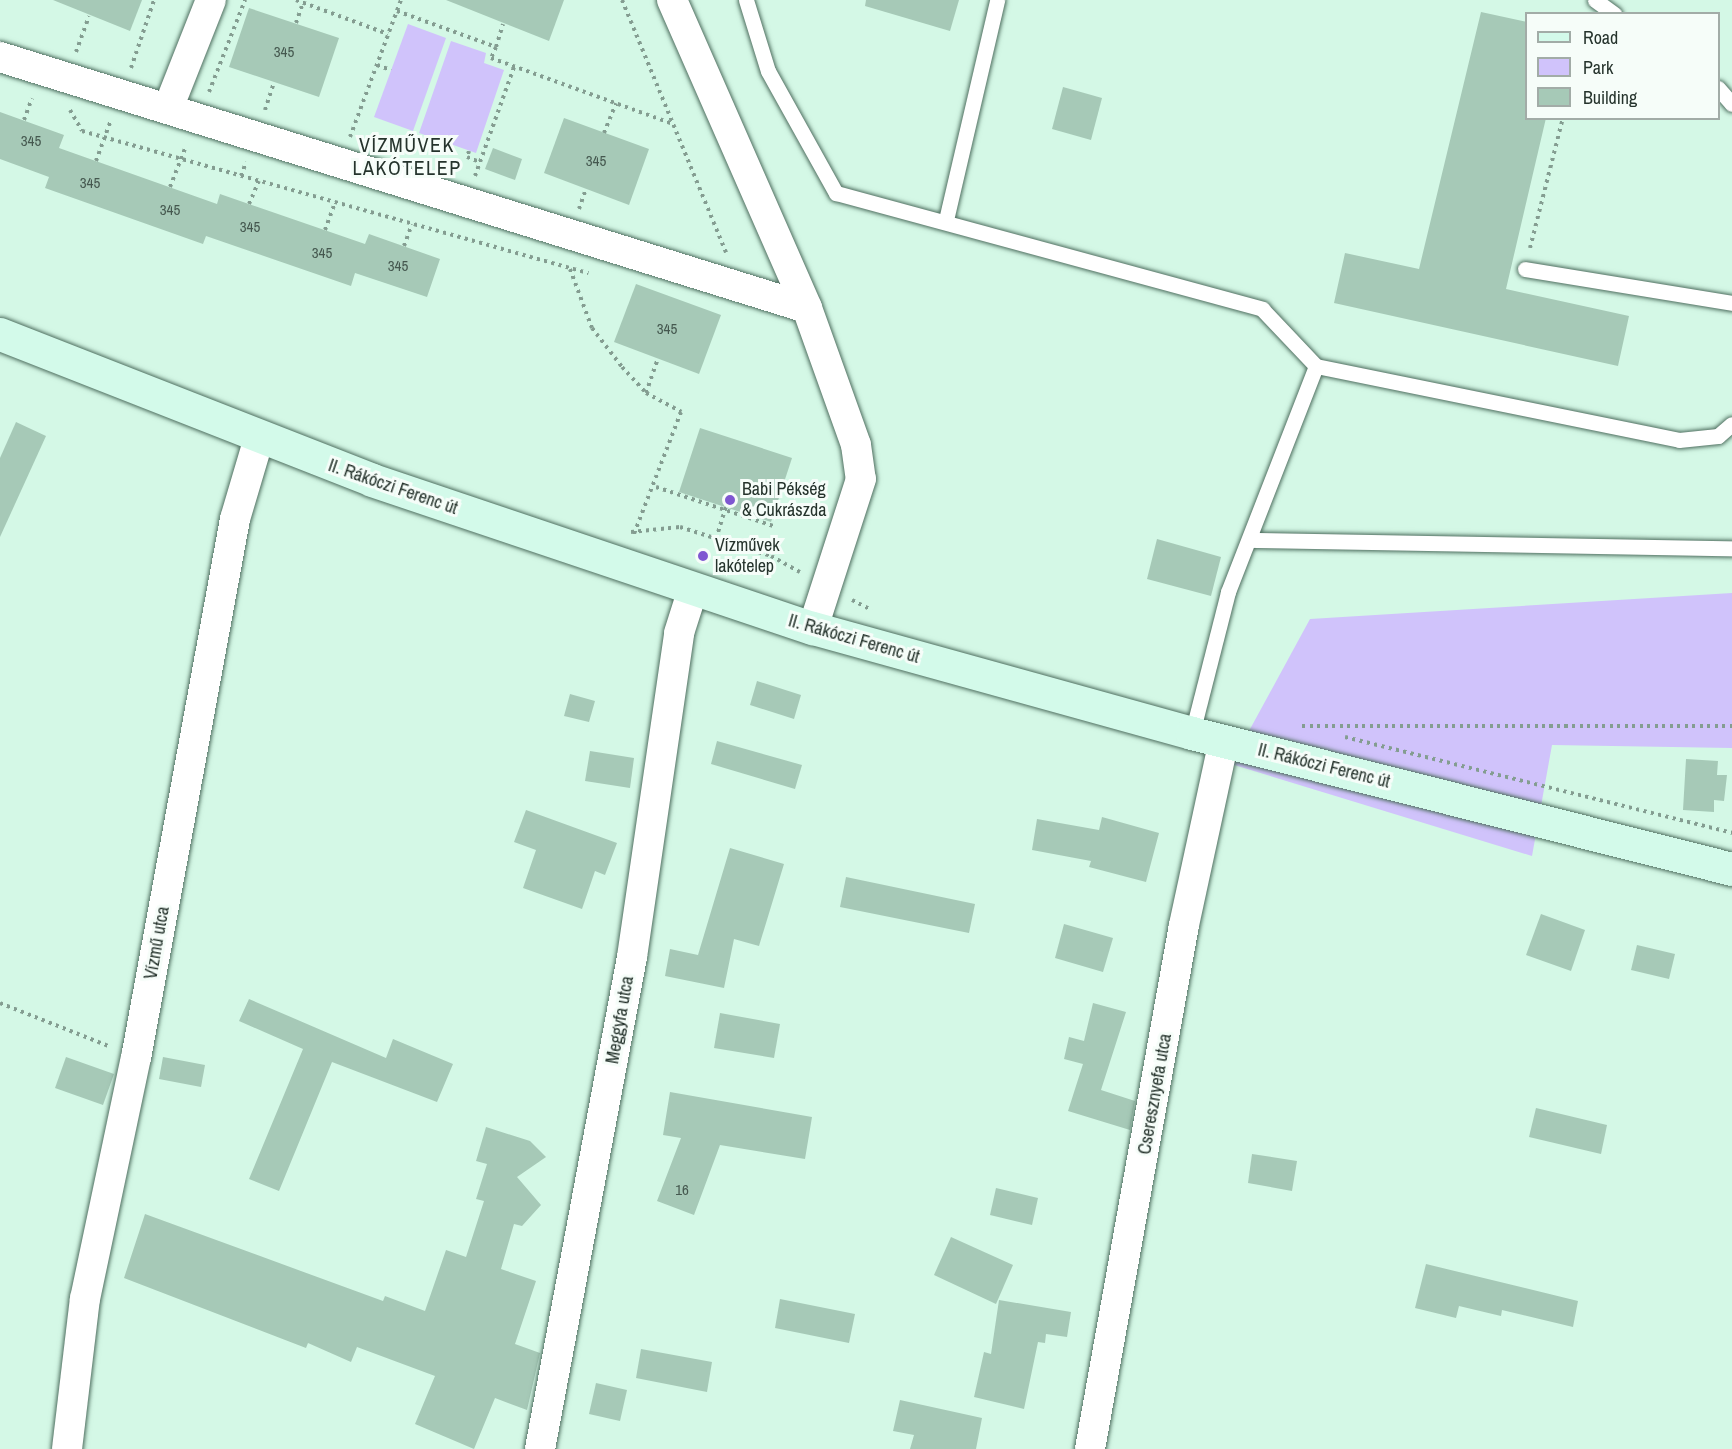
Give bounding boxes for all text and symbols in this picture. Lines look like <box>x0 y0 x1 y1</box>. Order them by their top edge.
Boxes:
legend <box>1525 12 1720 120</box>
text: Road <box>1583 25 1618 50</box>
house number: 345 <box>274 43 294 61</box>
text: Park <box>1583 55 1613 80</box>
text: Building <box>1583 85 1637 110</box>
house number: 345 <box>21 132 41 150</box>
district label: VÍZMŰVEK LAKÓTELEP <box>352 133 462 180</box>
house number: 345 <box>586 152 606 170</box>
house number: 345 <box>80 174 100 192</box>
house number: 345 <box>160 201 180 219</box>
house number: 345 <box>240 218 260 236</box>
house number: 345 <box>312 244 332 262</box>
house number: 345 <box>388 257 408 275</box>
house number: 345 <box>657 320 677 338</box>
street label: II. Rákóczi Ferenc út <box>325 455 461 519</box>
place label: Babi Pékség & Cukrászda <box>742 479 826 522</box>
marker: Babi Pékség & Cukrászda <box>723 493 737 507</box>
place label: Vízművek lakótelep <box>715 535 780 578</box>
marker: Vízművek lakótelep <box>696 549 710 563</box>
street label: II. Rákóczi Ferenc út <box>786 610 922 668</box>
street label: II. Rákóczi Ferenc út <box>1256 739 1392 793</box>
street label: Vízmű utca <box>140 905 174 981</box>
street label: Meggyfa utca <box>602 974 638 1066</box>
street label: Cseresznyefa utca <box>1134 1032 1176 1156</box>
house number: 16 <box>675 1181 689 1199</box>

